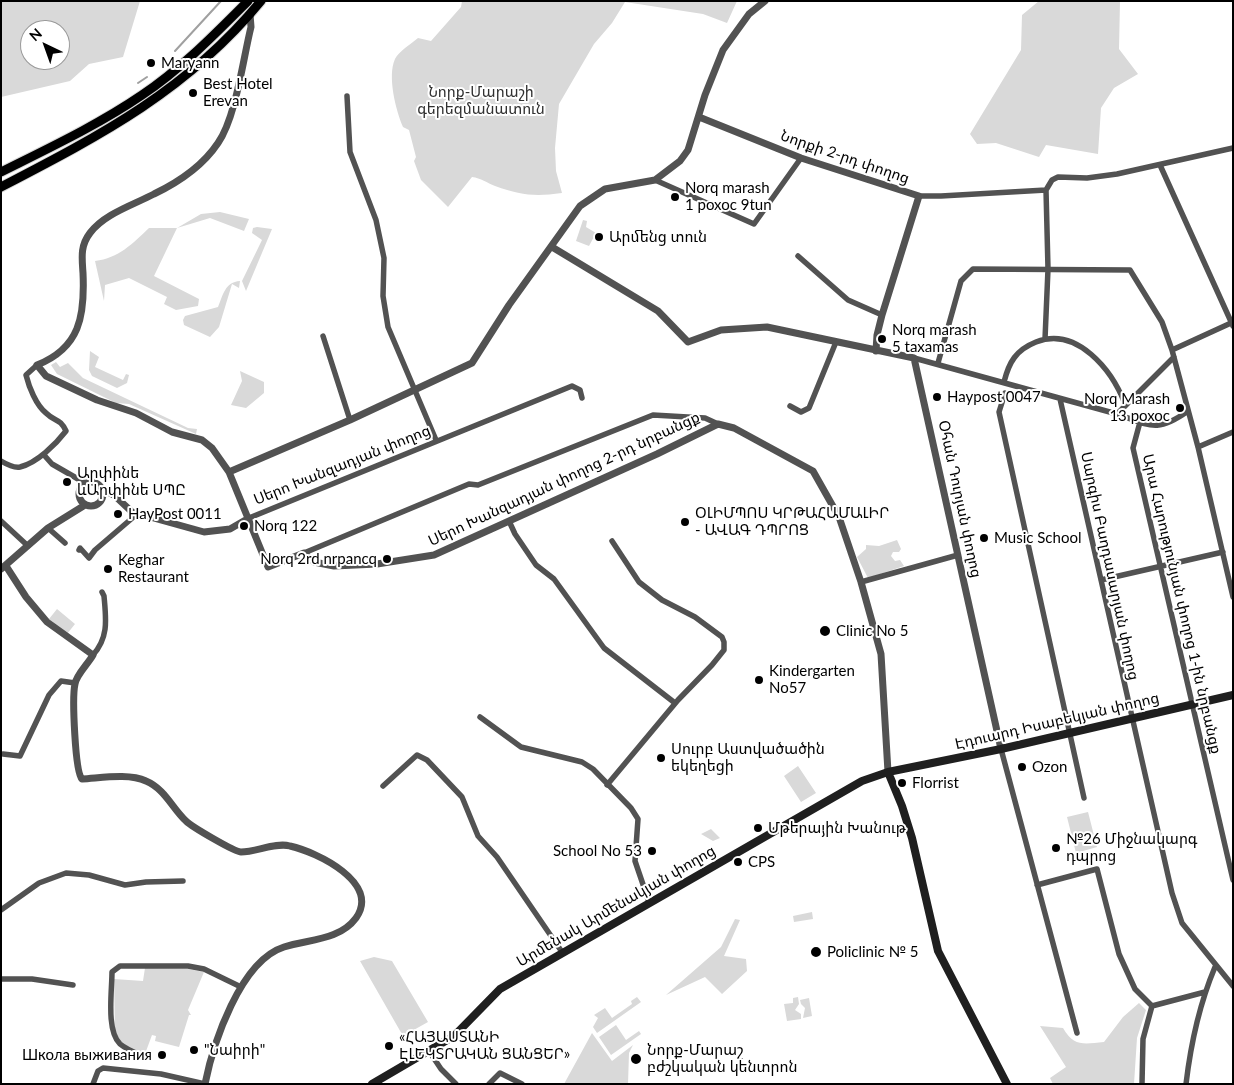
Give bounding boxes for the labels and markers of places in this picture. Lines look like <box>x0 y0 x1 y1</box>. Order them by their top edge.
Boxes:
place label: Maryann <box>161 54 219 72</box>
marker: Maryann <box>145 57 157 69</box>
place label: Best Hotel Erevan <box>203 75 273 110</box>
marker: Best Hotel Erevan <box>187 87 199 99</box>
place label: Norq marash 1 poxoc 9tun <box>685 179 772 214</box>
marker: Norq marash 1 poxoc 9tun <box>669 191 681 203</box>
place label: Արմենց տուն <box>609 228 707 246</box>
marker: Արմենց տուն <box>593 231 605 243</box>
place label: Norq marash 5 taxamas <box>892 321 977 356</box>
marker: Norq marash 5 taxamas <box>876 333 888 345</box>
place label: Haypost 0047 <box>947 388 1041 406</box>
place label: Norq Marash 13 poxoc <box>1084 390 1170 425</box>
marker: Haypost 0047 <box>931 391 943 403</box>
marker: Norq Marash 13 poxoc <box>1174 402 1186 414</box>
place label: Արփինե ևԱրփինե ՍՊԸ <box>77 464 186 499</box>
marker: Արփինե ևԱրփինե ՍՊԸ <box>61 476 73 488</box>
place label: ՕԼԻՄՊՈՍ ԿՐԹԱՀԱՄԱԼԻՐ - ԱՎԱԳ ԴՊՐՈՑ <box>695 504 889 539</box>
place label: HayPost 0011 <box>128 505 222 523</box>
marker: HayPost 0011 <box>112 508 124 520</box>
marker: ՕԼԻՄՊՈՍ ԿՐԹԱՀԱՄԱԼԻՐ - ԱՎԱԳ ԴՊՐՈՑ <box>679 516 691 528</box>
place label: Norq 122 <box>254 517 317 535</box>
marker: Norq 122 <box>238 520 250 532</box>
place label: Music School <box>994 529 1081 547</box>
marker: Music School <box>978 532 990 544</box>
place label: Norq 2rd nrpancq <box>260 550 377 568</box>
place label: Keghar Restaurant <box>118 551 189 586</box>
marker: Norq 2rd nrpancq <box>381 553 393 565</box>
marker: Keghar Restaurant <box>102 563 114 575</box>
place label: Clinic No 5 <box>836 622 908 640</box>
marker: Clinic No 5 <box>818 624 832 638</box>
place label: Kindergarten No57 <box>769 662 855 697</box>
marker: Kindergarten No57 <box>753 674 765 686</box>
place label: Սուրբ Աստվածածին եկեղեցի <box>671 740 825 775</box>
marker: Սուրբ Աստվածածին եկեղեցի <box>655 752 667 764</box>
place label: Ozon <box>1032 758 1067 776</box>
marker: Ozon <box>1016 761 1028 773</box>
place label: Florrist <box>912 774 959 792</box>
marker: Florrist <box>896 777 908 789</box>
place label: Մթերային Խանութ <box>768 819 906 837</box>
marker: Մթերային Խանութ <box>752 822 764 834</box>
place label: №26 Միջնակարգ դպրոց <box>1066 830 1197 865</box>
place label: School No 53 <box>553 842 642 860</box>
marker: №26 Միջնակարգ դպրոց <box>1050 842 1062 854</box>
marker: School No 53 <box>646 845 658 857</box>
place label: CPS <box>748 853 775 871</box>
marker: CPS <box>732 856 744 868</box>
place label: Policlinic № 5 <box>827 943 918 961</box>
marker: Policlinic № 5 <box>809 945 823 959</box>
place label: «ՀԱՅԱՍՏԱՆԻ ԷԼԵԿՏՐԱԿԱՆ ՑԱՆՑԵՐ» <box>399 1028 570 1063</box>
marker: «ՀԱՅԱՍՏԱՆԻ ԷԼԵԿՏՐԱԿԱՆ ՑԱՆՑԵՐ» <box>383 1040 395 1052</box>
place label: "Նաիրի" <box>204 1041 265 1059</box>
place label: Նորք-Մարաշ բժշկական կենտրոն <box>647 1041 797 1076</box>
marker: "Նաիրի" <box>188 1044 200 1056</box>
place label: Школа выживания <box>22 1046 152 1064</box>
marker: Школа выживания <box>156 1049 168 1061</box>
marker: Նորք-Մարաշ բժշկական կենտրոն <box>629 1052 643 1066</box>

